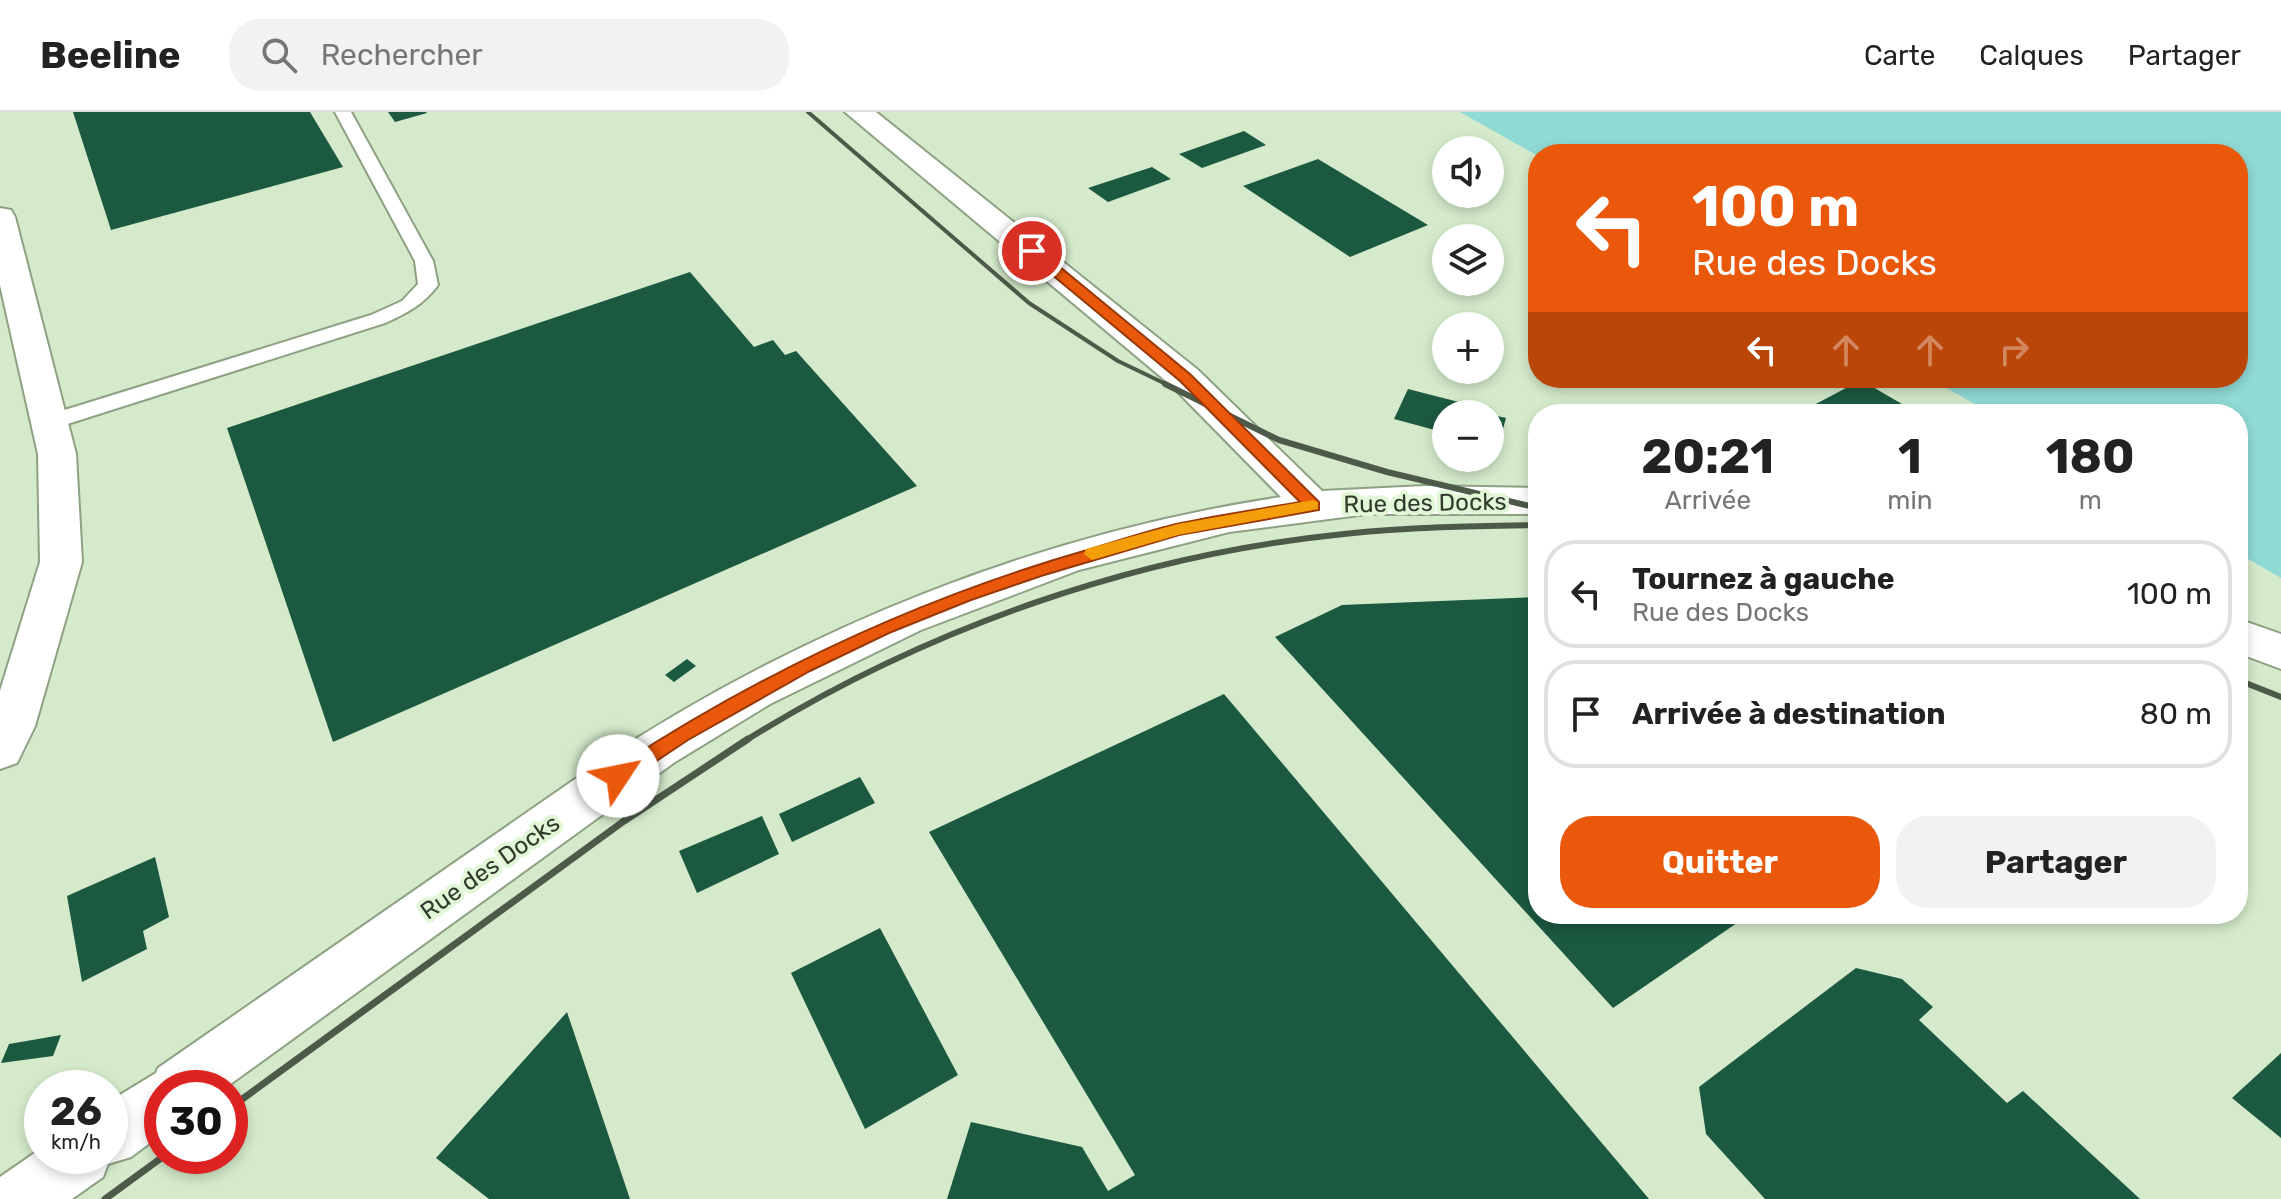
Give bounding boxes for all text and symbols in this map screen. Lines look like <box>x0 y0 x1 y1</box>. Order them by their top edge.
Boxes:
search box <box>229 19 789 91</box>
text: Beeline <box>40 32 181 78</box>
icon: search <box>257 33 301 77</box>
text: Rechercher <box>321 37 483 73</box>
text: Carte <box>1864 39 1935 72</box>
text: Calques <box>1979 39 2084 72</box>
text: Partager <box>2128 39 2241 72</box>
map controls <box>1432 136 1504 472</box>
button: sound <box>1432 136 1504 208</box>
text: 100 m <box>1692 174 1859 240</box>
icon: left <box>1560 176 1664 280</box>
pin <box>998 217 1066 285</box>
button: layers <box>1432 224 1504 296</box>
icon: arrive <box>1010 229 1054 273</box>
text: Rue des Docks <box>1692 241 1937 284</box>
button: + <box>1432 312 1504 384</box>
icon: left <box>1740 328 1784 372</box>
icon: ahead <box>1824 328 1868 372</box>
icon: ahead <box>1908 328 1952 372</box>
icon: right <box>1992 328 2036 372</box>
button: − <box>1432 400 1504 472</box>
text: 20:21 <box>1641 428 1774 485</box>
text: 1 <box>1898 428 1922 485</box>
text: 180 <box>2046 428 2135 485</box>
text: Arrivée <box>1664 485 1751 516</box>
text: min <box>1887 485 1933 516</box>
text: m <box>2079 485 2102 516</box>
street label: Rue des Docks <box>1343 488 1507 518</box>
text: Tournez à gauche <box>1632 561 1895 597</box>
icon: left <box>1564 572 1608 616</box>
text: 100 m <box>2127 576 2212 612</box>
text: Rue des Docks <box>1632 597 1809 628</box>
icon: arrive <box>1564 692 1608 736</box>
text: Arrivée à destination <box>1632 696 1946 732</box>
text: 80 m <box>2140 696 2212 732</box>
position arrow <box>576 734 660 818</box>
street label: Rue des Docks <box>415 809 565 925</box>
button: Quitter <box>1560 816 1880 908</box>
button: Partager <box>1896 816 2216 908</box>
speed limit sign: 30 <box>144 1070 248 1174</box>
text: 26 <box>50 1088 102 1135</box>
text: km/h <box>51 1130 101 1154</box>

